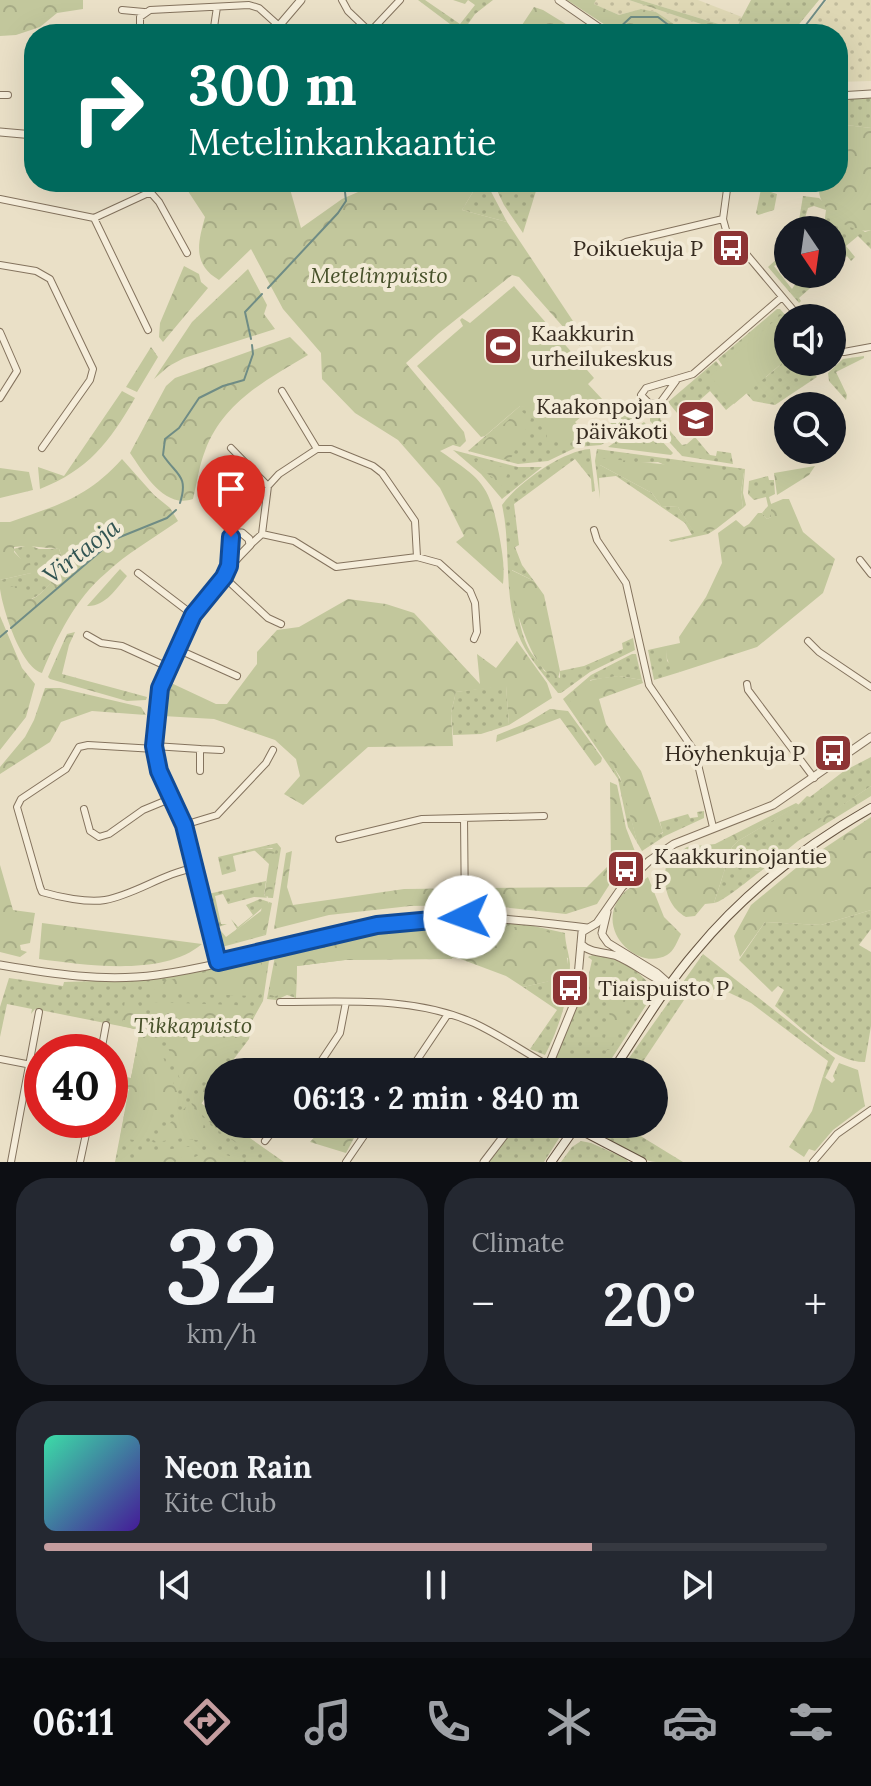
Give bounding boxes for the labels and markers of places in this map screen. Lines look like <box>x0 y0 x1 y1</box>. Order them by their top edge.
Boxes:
bus stop icon: Poikuekuja P <box>710 227 752 269</box>
place label: Poikuekuja P <box>573 234 703 262</box>
place label: Kaakkurin urheilukeskus <box>531 319 673 372</box>
sports icon: Kaakkurin urheilukeskus <box>482 325 524 367</box>
place label: Kaakonpojan päiväkoti <box>536 392 668 445</box>
school or university icon: Kaakonpojan päiväkoti <box>675 398 717 440</box>
pin <box>197 455 265 537</box>
bus stop icon: Höyhenkuja P <box>812 732 854 774</box>
place label: Höyhenkuja P <box>665 739 805 767</box>
place label: Kaakkurinojantie P <box>654 842 827 895</box>
bus stop icon: Kaakkurinojantie P <box>605 848 647 890</box>
bus stop icon: Tiaispuisto P <box>549 967 591 1009</box>
place label: Tiaispuisto P <box>598 974 729 1002</box>

